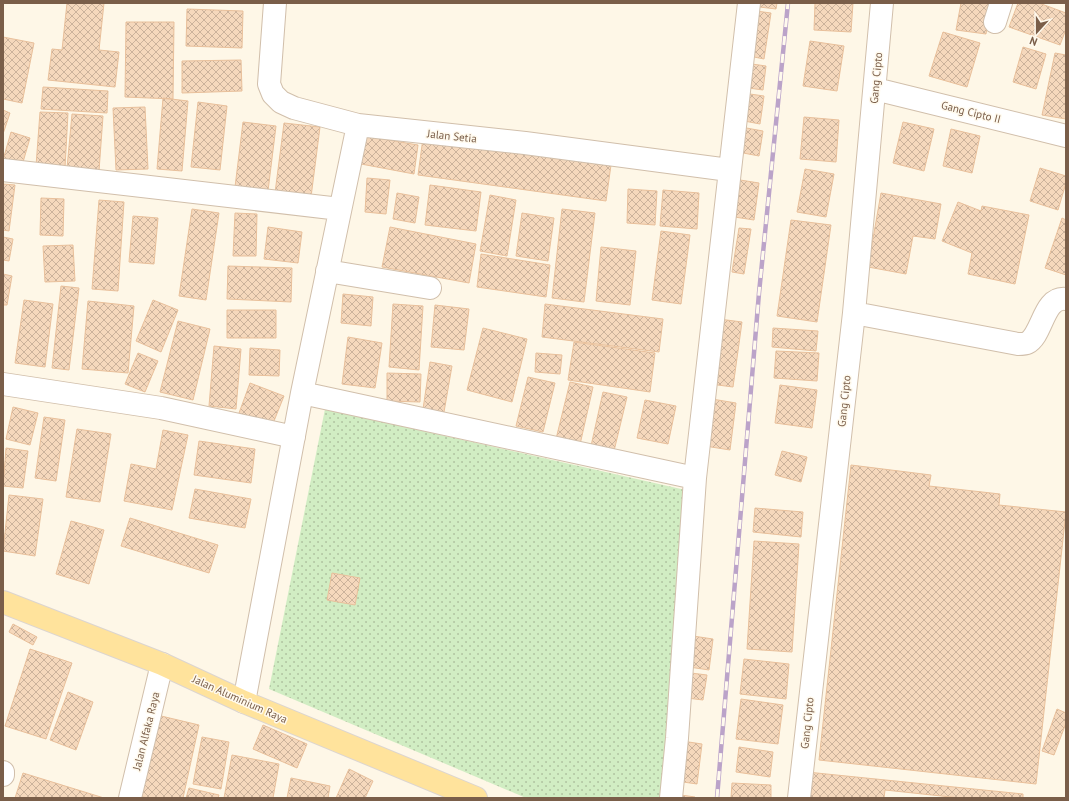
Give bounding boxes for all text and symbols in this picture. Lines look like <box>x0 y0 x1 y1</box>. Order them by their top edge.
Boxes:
north arrow <box>1017 12 1057 52</box>
text: N <box>1028 34 1039 49</box>
street label: Gang Cipto <box>867 52 885 104</box>
street label: Gang Cipto II <box>940 98 1002 126</box>
street label: Jalan Setia <box>425 126 478 146</box>
street label: Gang Cipto <box>834 374 854 427</box>
street label: Jalan Aluminium Raya <box>189 671 290 726</box>
street label: Jalan Alfaka Raya <box>129 690 163 773</box>
street label: Gang Cipto <box>797 696 817 749</box>

